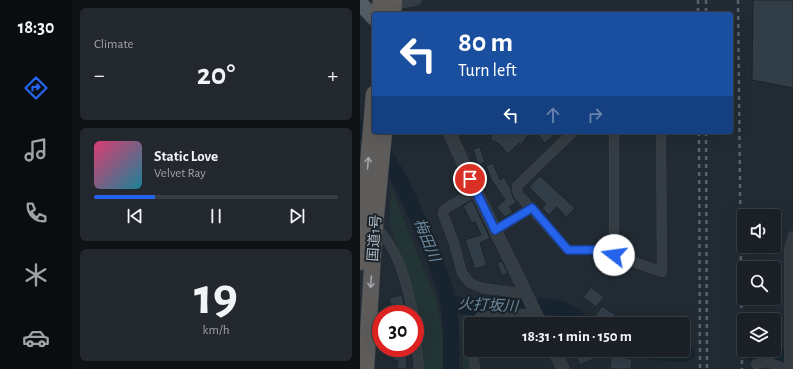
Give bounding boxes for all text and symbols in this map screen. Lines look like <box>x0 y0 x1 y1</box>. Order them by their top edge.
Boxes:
text: 18:30 <box>18 19 54 37</box>
icon: left <box>392 28 444 80</box>
text: 80 m <box>458 29 513 57</box>
text: Climate <box>94 38 133 51</box>
text: 20° <box>197 60 235 90</box>
text: Turn left <box>458 62 517 80</box>
text: − <box>94 64 105 86</box>
text: + <box>327 64 338 86</box>
icon: directions <box>22 74 50 102</box>
icon: left <box>500 104 522 126</box>
icon: ahead <box>542 104 564 126</box>
icon: right <box>584 104 606 126</box>
icon: music <box>22 136 50 164</box>
text: Static Love <box>154 149 218 164</box>
one-way arrow <box>365 157 372 170</box>
pin <box>453 162 487 196</box>
text: Velvet Ray <box>154 167 206 180</box>
icon: arrive <box>459 168 481 190</box>
icon: phone <box>22 199 50 227</box>
icon: previous <box>124 205 146 227</box>
icon: pause <box>205 205 227 227</box>
icon: next <box>286 205 308 227</box>
map controls <box>737 209 781 357</box>
button: sound <box>737 209 781 253</box>
street label: 国道1号 <box>365 214 384 262</box>
water label: 梅田川 <box>411 216 444 266</box>
position arrow <box>593 234 635 276</box>
icon: climate <box>22 261 50 289</box>
button: search <box>737 261 781 305</box>
text: 19 <box>194 271 238 323</box>
one-way arrow <box>368 275 375 288</box>
water label: 火打坂川 <box>458 295 520 315</box>
speed limit sign: 30 <box>372 305 424 357</box>
button: layers <box>737 313 781 357</box>
icon: car <box>22 324 50 352</box>
text: km/h <box>203 324 229 337</box>
text: 18:31 · 1 min · 150 m <box>522 329 632 344</box>

